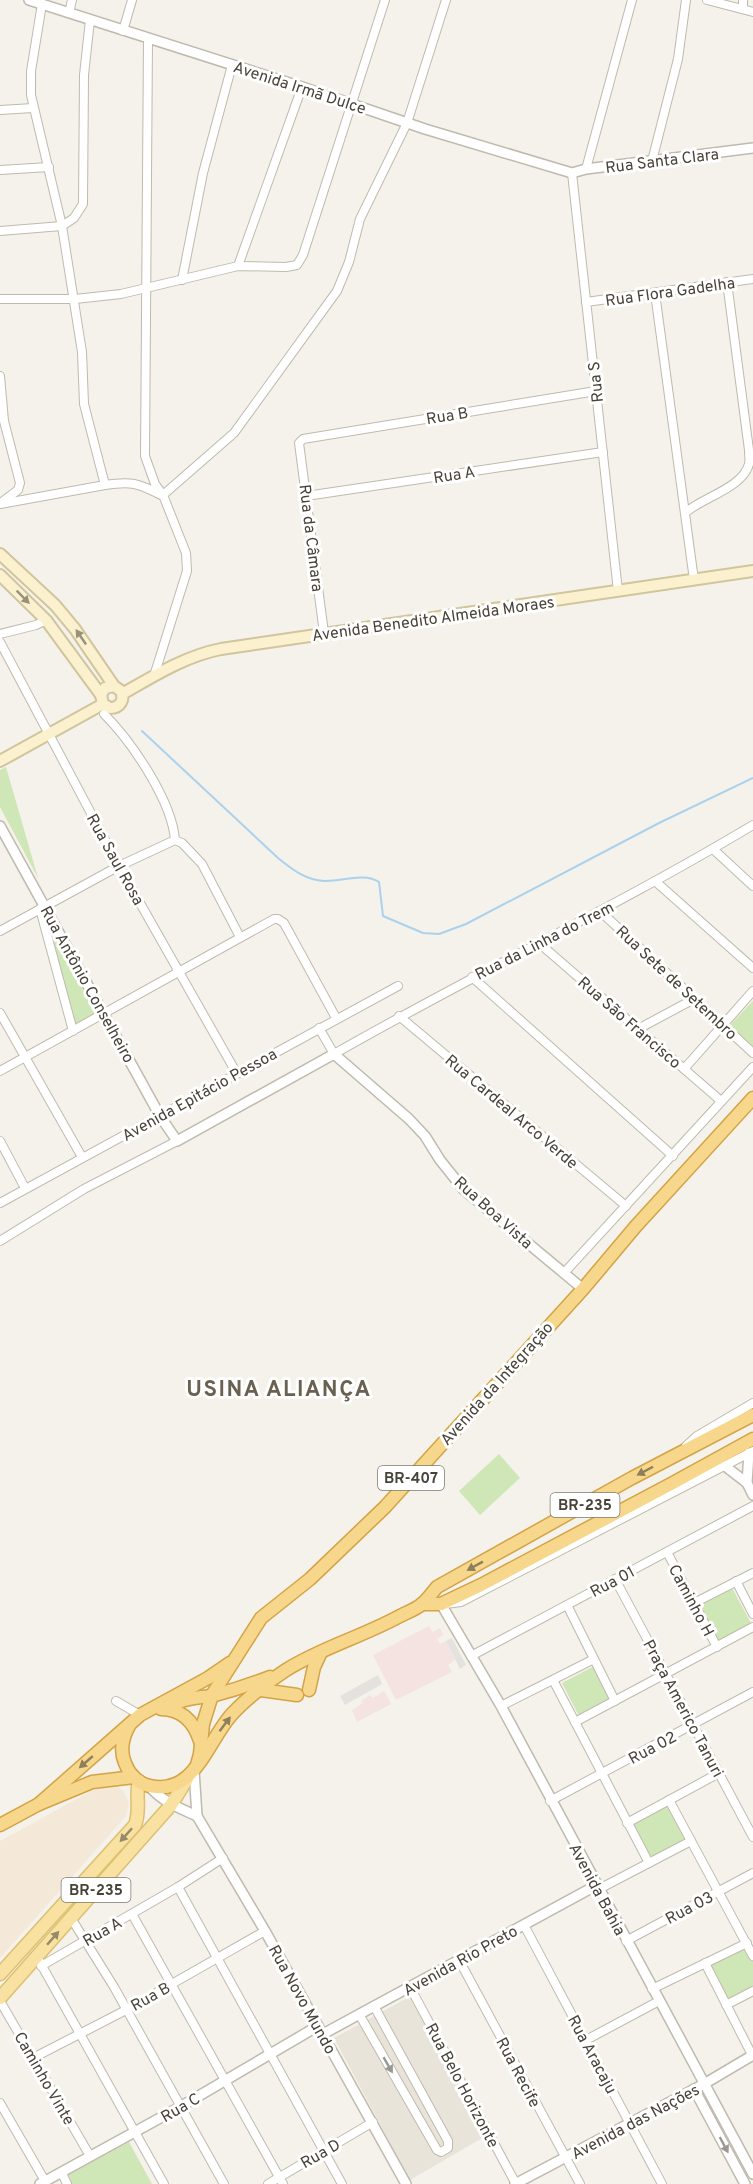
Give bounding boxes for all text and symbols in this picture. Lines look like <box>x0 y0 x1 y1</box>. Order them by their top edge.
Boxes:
street label: Avenida Irmã Dulce <box>230 58 368 120</box>
street label: Rua Santa Clara <box>604 145 720 179</box>
street label: Rua Flora Gadelha <box>604 274 736 312</box>
street label: Rua S <box>585 360 609 403</box>
street label: Rua B <box>425 404 470 430</box>
street label: Rua A <box>432 463 477 489</box>
street label: Rua da Câmara <box>293 483 327 593</box>
one-way arrow <box>16 590 30 605</box>
street label: Avenida Benedito Almeida Moraes <box>311 593 556 647</box>
one-way arrow <box>75 630 87 646</box>
street label: Rua Saul Rosa <box>81 811 148 909</box>
street label: Rua da Linha do Trem <box>472 898 618 985</box>
street label: Rua Antônio Conselheiro <box>35 903 138 1067</box>
street label: Rua Sete de Setembro <box>611 922 741 1045</box>
street label: Rua São Francisco <box>573 973 685 1074</box>
street label: Avenida Epitácio Pessoa <box>119 1045 281 1147</box>
street label: Rua Cardeal Arco Verde <box>440 1051 581 1174</box>
street label: Rua Boa Vista <box>449 1173 536 1254</box>
street label: Avenida da Integração <box>437 1318 558 1450</box>
district label: USINA ALIANÇA <box>186 1377 372 1404</box>
road number: BR-407 <box>378 1466 444 1490</box>
one-way arrow <box>637 1466 654 1476</box>
road number: BR-235 <box>550 1493 620 1517</box>
one-way arrow <box>466 1561 483 1571</box>
street label: Caminho H <box>663 1561 718 1640</box>
street label: Rua 01 <box>587 1563 639 1603</box>
street label: Praça Americo Tanuri <box>637 1637 727 1781</box>
one-way arrow <box>219 1716 231 1732</box>
street label: Rua 02 <box>625 1728 680 1770</box>
one-way arrow <box>79 1755 94 1768</box>
one-way arrow <box>120 1827 133 1842</box>
street label: Avenida Bahia <box>564 1840 629 1940</box>
road number: BR-235 <box>62 1878 130 1902</box>
street label: Rua 03 <box>662 1888 717 1930</box>
street label: Rua A <box>80 1914 126 1952</box>
street label: Avenida Rio Preto <box>400 1922 522 2001</box>
one-way arrow <box>46 1931 60 1946</box>
street label: Rua Novo Mundo <box>263 1942 340 2058</box>
street label: Rua B <box>128 1979 174 2017</box>
street label: Rua Aracaju <box>562 2012 620 2098</box>
street label: Rua Belo Horizonte <box>420 2020 502 2152</box>
street label: Caminho Vinte <box>8 2029 78 2129</box>
street label: Rua Recife <box>490 2034 544 2111</box>
one-way arrow <box>383 2057 393 2074</box>
street label: Avenida das Nações <box>568 2081 703 2165</box>
street label: Rua C <box>158 2090 204 2128</box>
street label: Rua D <box>298 2135 344 2174</box>
one-way arrow <box>719 2136 729 2153</box>

